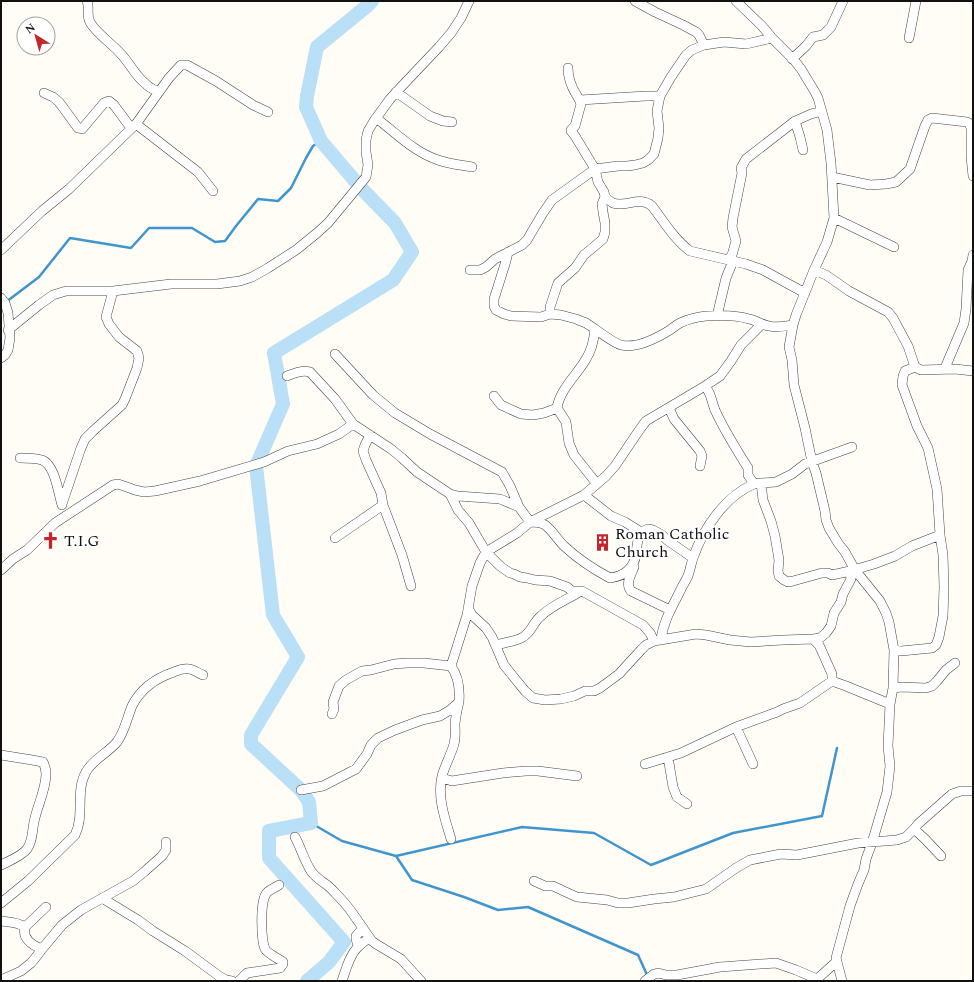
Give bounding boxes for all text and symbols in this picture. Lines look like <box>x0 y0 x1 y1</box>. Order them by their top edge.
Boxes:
north arrow <box>16 16 56 56</box>
text: N <box>22 19 39 38</box>
place label: Roman Catholic Church <box>615 522 729 564</box>
place label: T.I.G <box>64 529 100 553</box>
church icon: T.I.G <box>41 530 61 550</box>
building icon: Roman Catholic Church <box>592 532 612 552</box>

